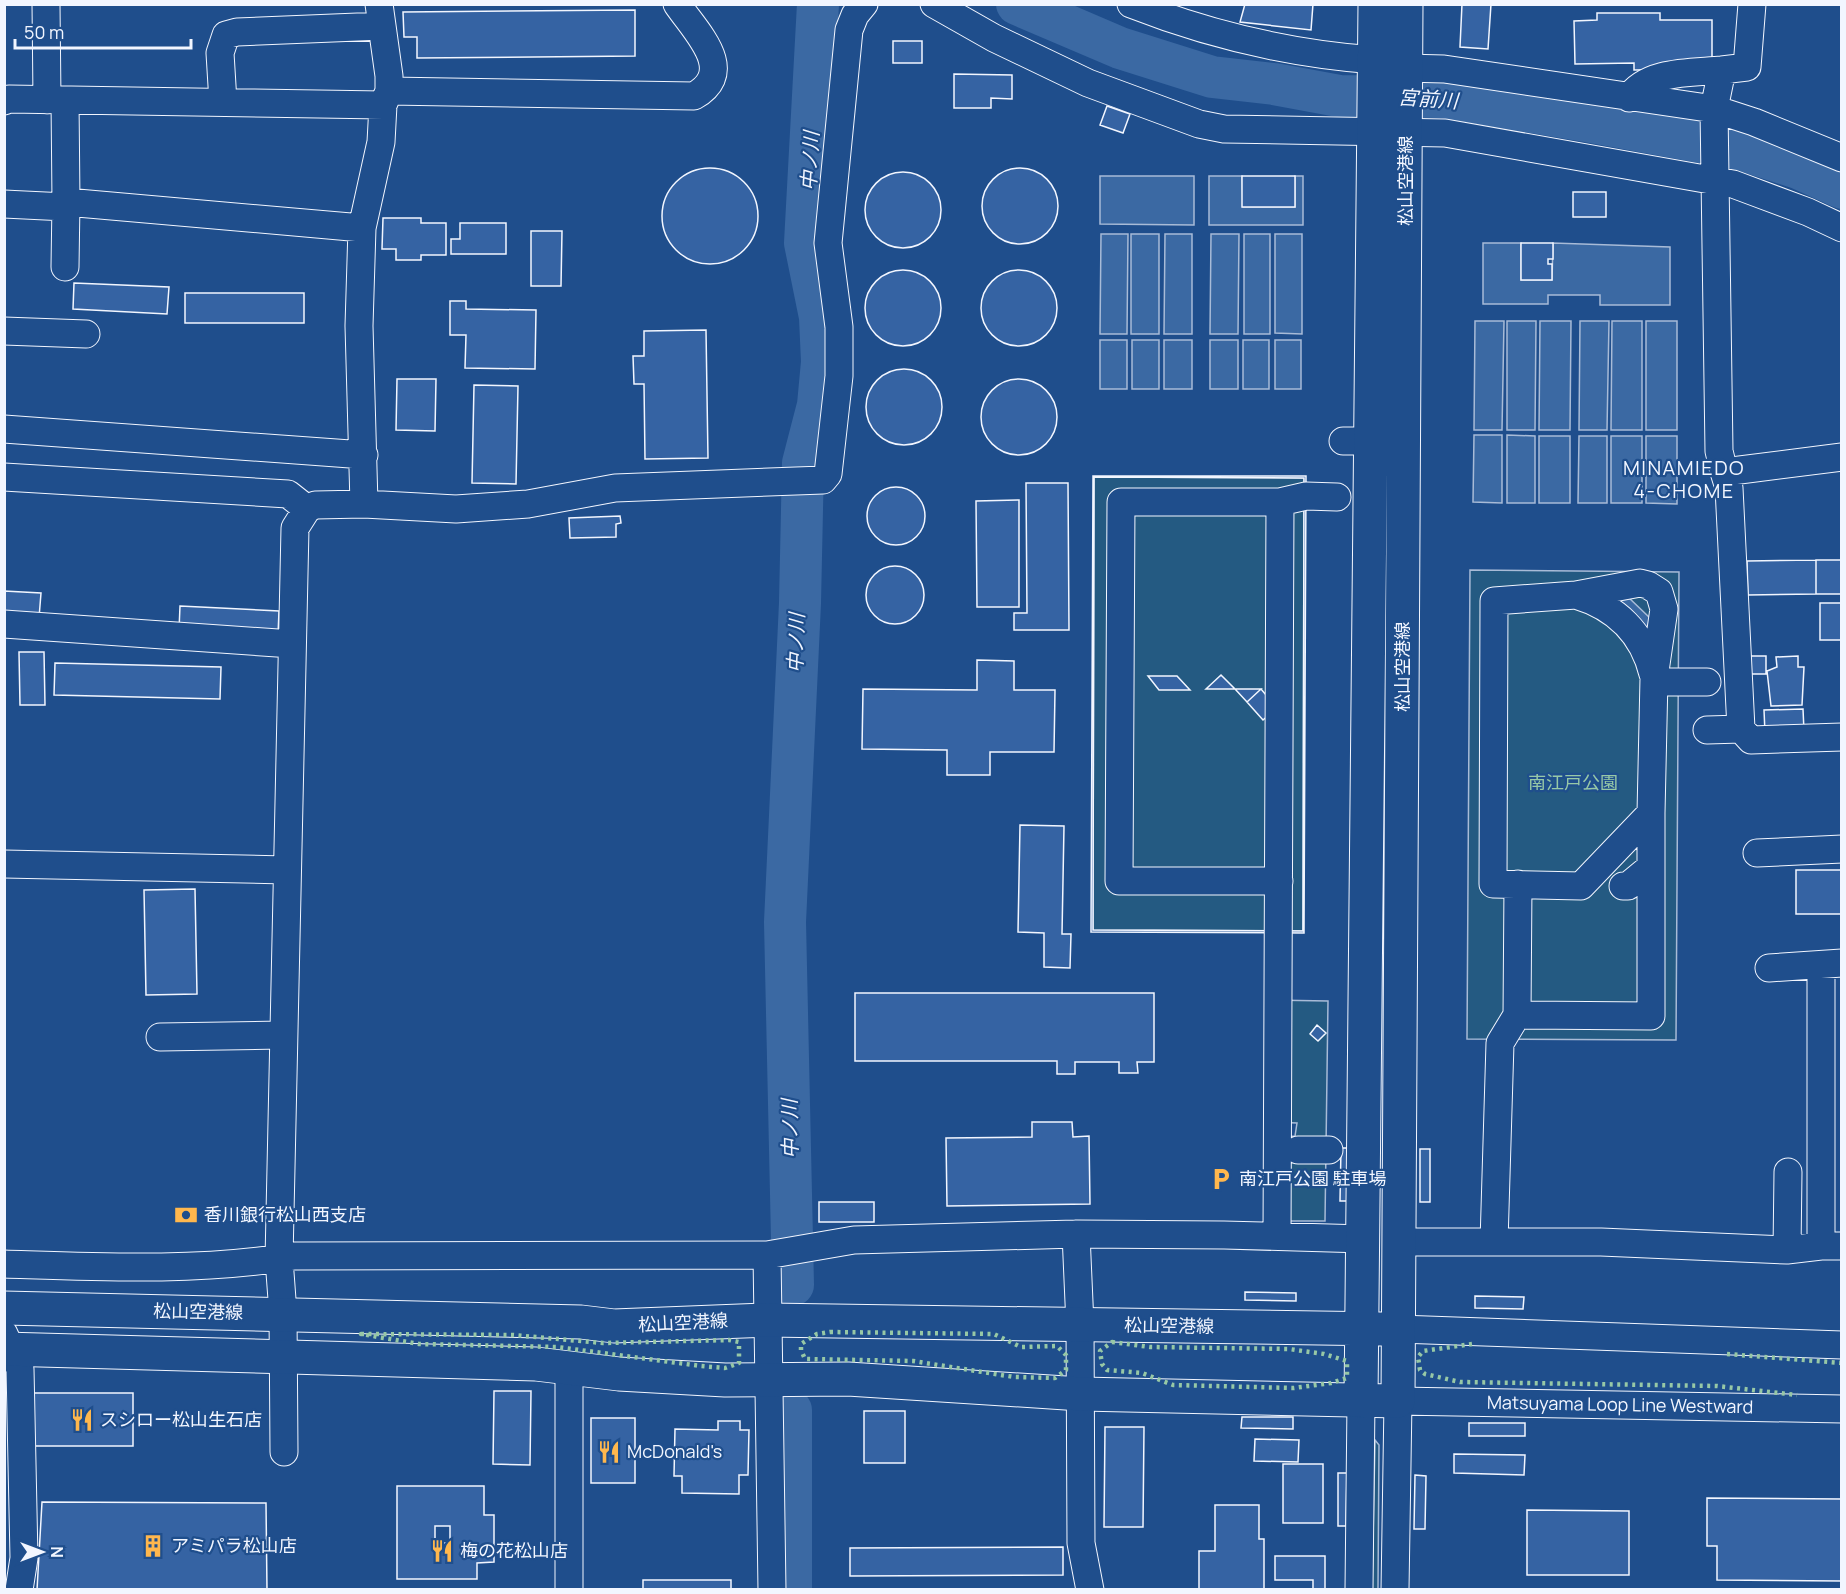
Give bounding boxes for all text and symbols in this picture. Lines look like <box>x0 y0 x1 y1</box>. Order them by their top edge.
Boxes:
scale bar <box>15 12 190 50</box>
text: 50 m <box>24 20 64 44</box>
water label: 宮前川 <box>1397 83 1461 114</box>
water label: 中ノ川 <box>794 128 825 192</box>
street label: 松山空港線 <box>1393 136 1417 226</box>
district label: MINAMIEDO 4-CHOME <box>1623 454 1745 504</box>
water label: 中ノ川 <box>781 611 810 673</box>
street label: 松山空港線 <box>1390 622 1414 712</box>
park label: 南江戸公園 <box>1528 770 1618 794</box>
water label: 中ノ川 <box>775 1097 804 1159</box>
parking icon: 南江戸公園 駐車場 <box>1208 1166 1234 1192</box>
place label: 南江戸公園 駐車場 <box>1239 1166 1387 1190</box>
bank icon: 香川銀行松山西支店 <box>173 1202 199 1228</box>
place label: 香川銀行松山西支店 <box>204 1202 366 1226</box>
street label: 松山空港線 <box>153 1298 243 1324</box>
street label: 松山空港線 <box>637 1308 729 1336</box>
street label: 松山空港線 <box>1124 1312 1214 1338</box>
street label: Matsuyama Loop Line Westward <box>1487 1390 1753 1418</box>
restaurant icon: スシロー松山生石店 <box>69 1407 95 1433</box>
place label: スシロー松山生石店 <box>100 1407 262 1431</box>
restaurant icon: McDonald's <box>596 1439 622 1465</box>
place label: McDonald's <box>627 1439 722 1463</box>
north arrow <box>12 1522 72 1582</box>
building icon: アミパラ松山店 <box>140 1533 166 1559</box>
place label: アミパラ松山店 <box>171 1533 297 1557</box>
restaurant icon: 梅の花松山店 <box>429 1538 455 1564</box>
place label: 梅の花松山店 <box>460 1538 568 1562</box>
text: N <box>46 1546 68 1558</box>

